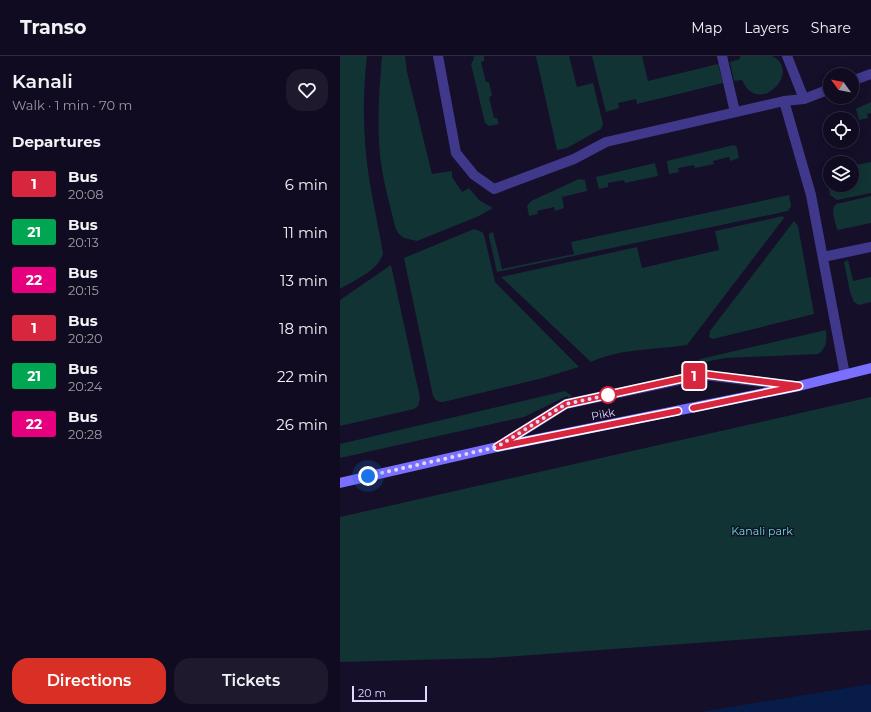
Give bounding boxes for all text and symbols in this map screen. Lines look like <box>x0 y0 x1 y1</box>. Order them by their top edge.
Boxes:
text: Transo <box>20 16 86 39</box>
text: Map <box>691 19 722 37</box>
text: Layers <box>744 19 789 37</box>
text: Share <box>811 19 851 37</box>
north arrow <box>823 68 859 104</box>
map controls <box>823 68 859 192</box>
button: heart <box>286 69 328 111</box>
text: Kanali <box>12 70 73 93</box>
text: Walk · 1 min · 70 m <box>12 97 132 113</box>
button: locate <box>823 112 859 148</box>
text: Departures <box>12 132 101 151</box>
button: layers <box>823 156 859 192</box>
text: Bus <box>68 167 98 186</box>
text: 1 <box>31 175 37 193</box>
text: 6 min <box>285 175 328 194</box>
text: 20:08 <box>68 186 104 202</box>
text: Bus <box>68 215 98 234</box>
text: 21 <box>27 223 41 241</box>
text: 11 min <box>283 223 328 242</box>
text: 20:13 <box>68 234 99 250</box>
text: Bus <box>68 263 98 282</box>
text: 22 <box>26 271 42 289</box>
text: 13 min <box>280 271 328 290</box>
text: 20:15 <box>68 282 99 298</box>
text: Bus <box>68 311 98 330</box>
text: 1 <box>31 319 37 337</box>
text: 18 min <box>279 319 328 338</box>
text: 20:20 <box>68 330 103 346</box>
text: Bus <box>68 359 98 378</box>
line badge: 1 <box>681 363 707 389</box>
text: 21 <box>27 367 41 385</box>
text: 22 min <box>277 367 328 386</box>
text: 1 <box>691 367 697 385</box>
text: 20:24 <box>68 378 102 394</box>
unlabelled marker <box>599 386 617 404</box>
street label: Pikk <box>590 405 617 423</box>
text: Bus <box>68 407 98 426</box>
text: 22 <box>26 415 42 433</box>
text: 26 min <box>276 415 328 434</box>
text: 20:28 <box>68 426 102 442</box>
your location <box>358 466 378 486</box>
park label: Kanali park <box>731 524 793 538</box>
button: Directions <box>12 658 166 704</box>
button: Tickets <box>174 658 328 704</box>
scale bar <box>352 684 427 703</box>
text: 20 m <box>358 686 386 700</box>

